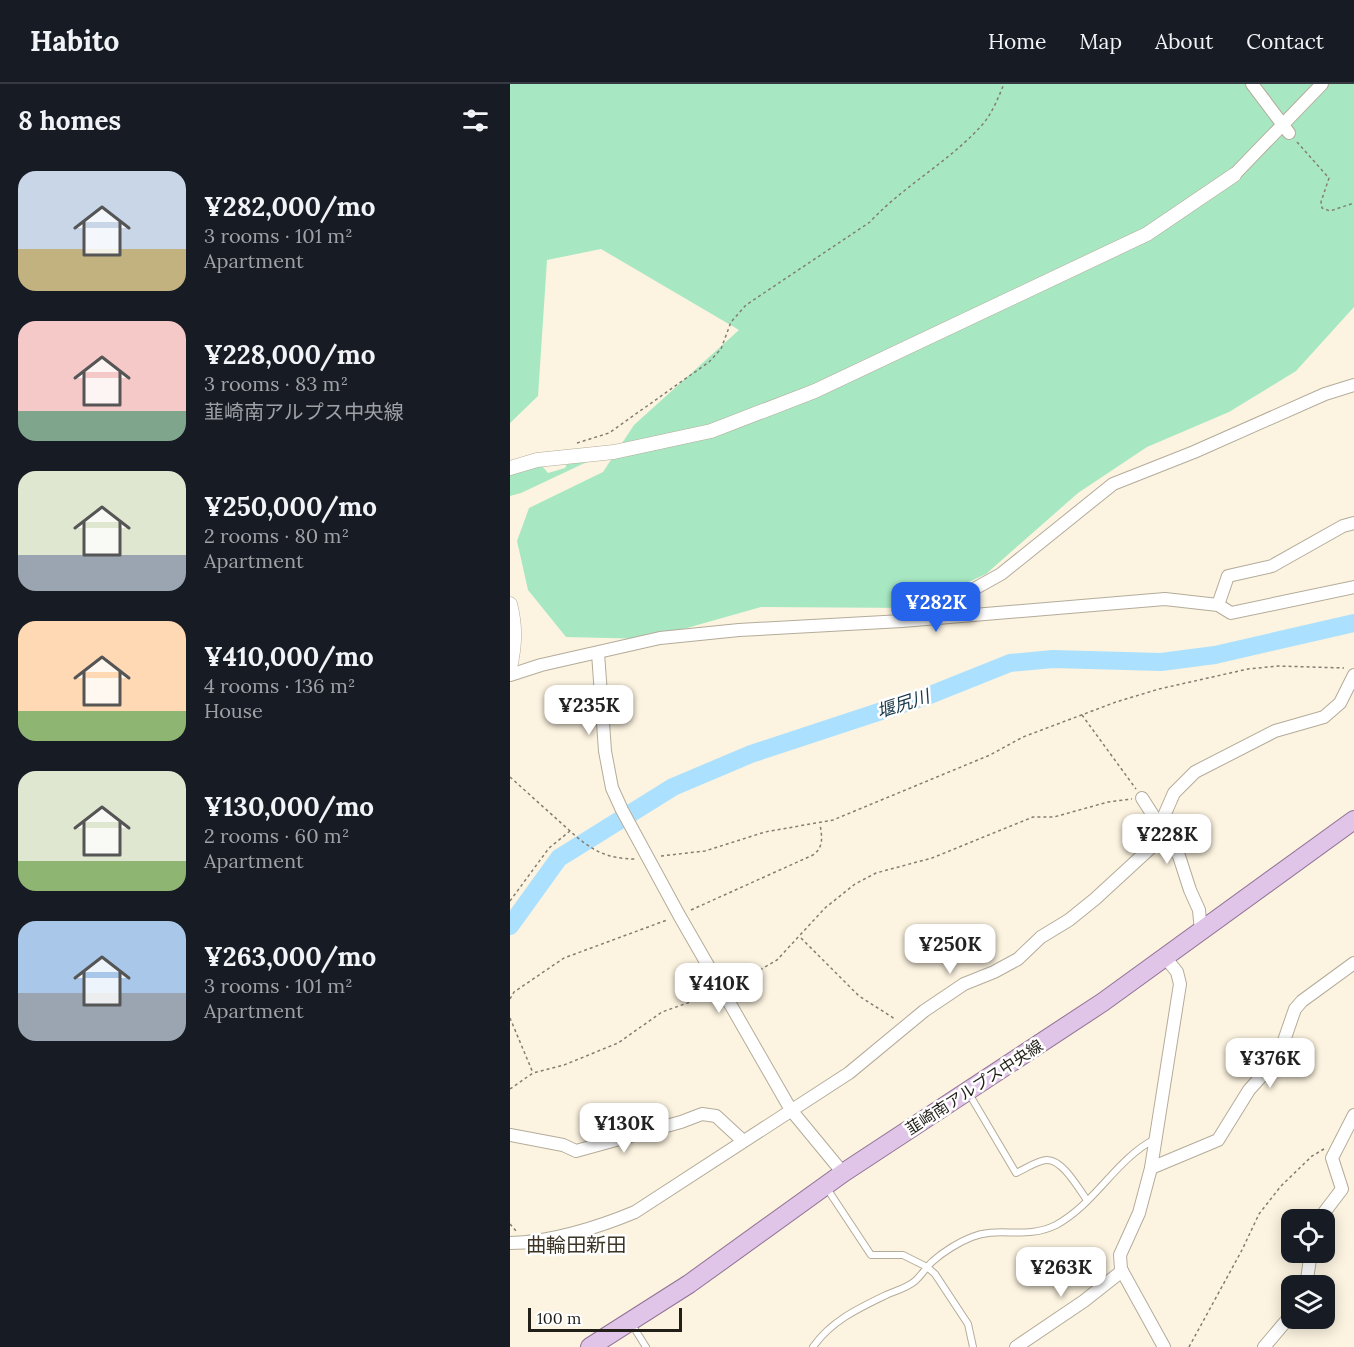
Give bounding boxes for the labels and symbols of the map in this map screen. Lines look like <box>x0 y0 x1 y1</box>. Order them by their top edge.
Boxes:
pin: ¥282K <box>894 582 978 633</box>
water label: 堰尻川 <box>874 684 934 723</box>
pin: ¥235K <box>547 685 631 736</box>
pin: ¥228K <box>1125 814 1209 865</box>
pin: ¥250K <box>908 924 992 975</box>
pin: ¥410K <box>677 963 761 1014</box>
street label: 韮崎南アルプス中央線 <box>902 1035 1046 1139</box>
pin: ¥376K <box>1228 1038 1312 1089</box>
pin: ¥130K <box>582 1103 666 1154</box>
district label: 曲輪田新田 <box>526 1232 626 1257</box>
pin: ¥263K <box>1019 1247 1103 1298</box>
scale bar <box>528 1305 682 1332</box>

